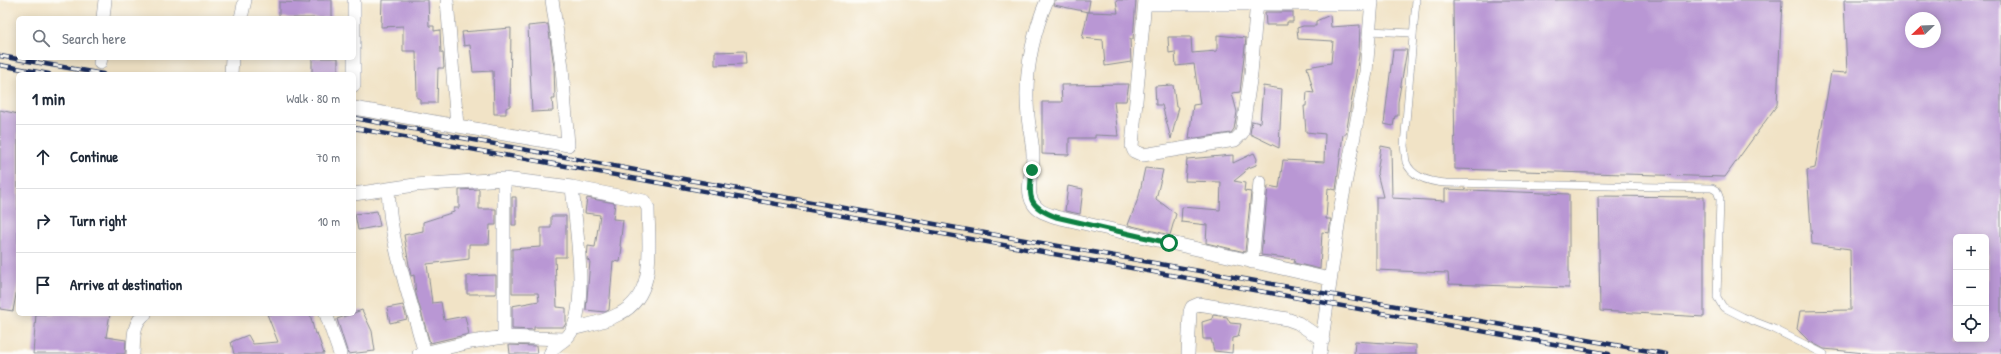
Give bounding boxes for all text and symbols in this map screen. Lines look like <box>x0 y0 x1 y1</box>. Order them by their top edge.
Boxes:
north arrow <box>1905 12 1941 48</box>
search box <box>16 16 356 60</box>
icon: search <box>30 27 52 49</box>
text: Search here <box>62 28 126 49</box>
text: 1 min <box>32 87 65 110</box>
text: Walk · 80 m <box>286 89 340 107</box>
icon: ahead <box>32 146 54 168</box>
text: Continue <box>70 146 118 167</box>
text: 70 m <box>316 148 340 166</box>
route end <box>1023 161 1041 179</box>
icon: right <box>32 210 54 232</box>
text: Turn right <box>70 210 126 231</box>
text: 10 m <box>318 212 340 230</box>
route start <box>1160 234 1178 252</box>
map controls <box>1953 234 1989 342</box>
button: + <box>1953 234 1989 270</box>
button: − <box>1953 270 1989 306</box>
icon: arrive <box>32 274 54 296</box>
text: Arrive at destination <box>70 274 182 295</box>
button: locate <box>1953 306 1989 342</box>

